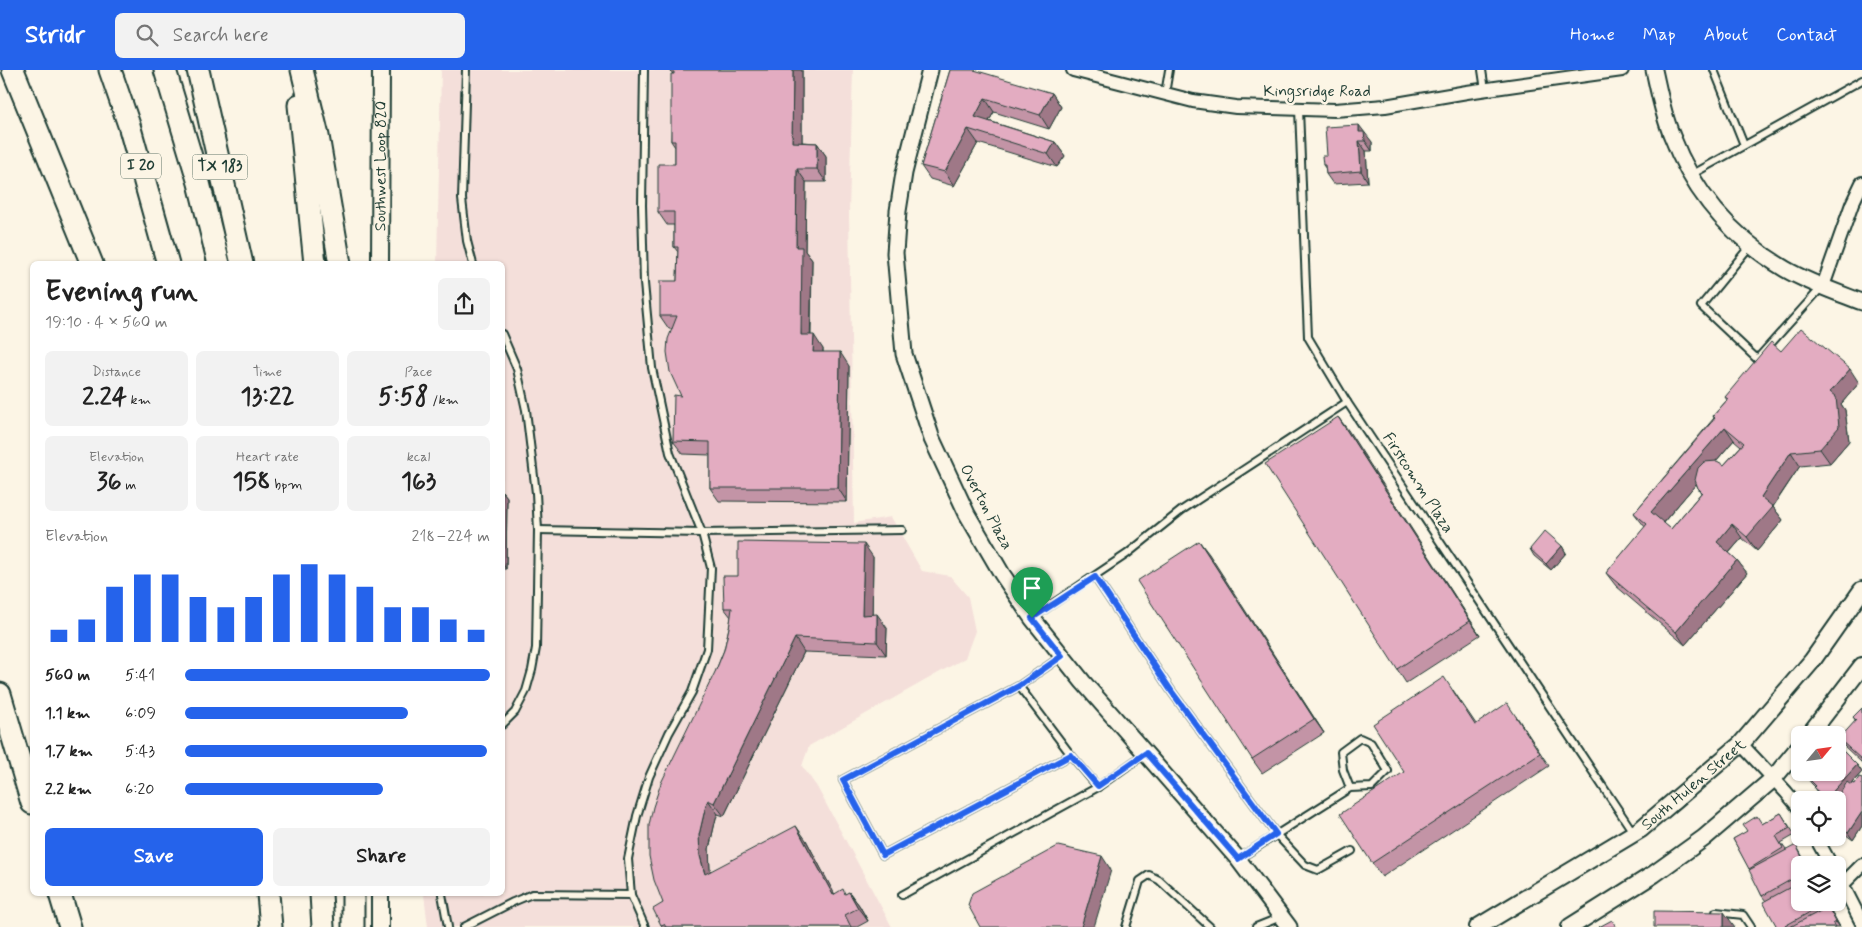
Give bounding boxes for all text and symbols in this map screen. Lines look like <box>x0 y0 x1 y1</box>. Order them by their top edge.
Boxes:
search box <box>115 13 465 58</box>
text: Stridr <box>25 20 85 51</box>
icon: search <box>133 21 161 49</box>
text: Search here <box>173 23 269 48</box>
text: Home <box>1570 23 1615 47</box>
text: Map <box>1643 23 1676 47</box>
text: About <box>1704 23 1748 47</box>
text: Contact <box>1776 23 1837 47</box>
street label: Kingsridge Road <box>1263 81 1371 103</box>
street label: Southwest Loop 820 <box>370 101 391 231</box>
road number: I 20 <box>121 154 161 178</box>
road number: TX 183 <box>192 154 248 180</box>
text: Evening run <box>45 274 198 311</box>
button: share <box>438 278 490 330</box>
text: 19:10 · 4 × 560 m <box>45 312 167 333</box>
text: Distance <box>92 363 141 381</box>
text: Time <box>253 363 282 381</box>
text: Pace <box>405 363 432 381</box>
text: 2.24 <box>82 381 127 414</box>
text: 13:22 <box>241 381 294 414</box>
text: 5:58 <box>378 381 429 414</box>
text: km <box>127 391 151 409</box>
text: /km <box>429 391 459 409</box>
street label: Firstcomm Plaza <box>1378 429 1459 538</box>
text: Elevation <box>89 448 144 466</box>
text: Heart rate <box>236 448 299 466</box>
text: kcal <box>407 448 430 466</box>
street label: Overton Plaza <box>955 461 1017 554</box>
text: 36 <box>96 466 122 499</box>
text: 158 <box>233 466 271 499</box>
text: 163 <box>401 466 436 499</box>
text: m <box>122 476 137 494</box>
text: bpm <box>271 476 303 494</box>
text: Elevation <box>45 526 108 547</box>
text: 218–224 m <box>412 526 490 547</box>
pin <box>1011 567 1053 618</box>
icon: arrive <box>1018 574 1046 602</box>
text: 560 m <box>45 665 90 686</box>
text: 5:41 <box>125 665 155 686</box>
text: 1.1 km <box>45 703 90 724</box>
text: 6:09 <box>125 703 156 724</box>
north arrow <box>1791 726 1846 781</box>
map controls <box>1791 726 1846 911</box>
street label: South Hulen Street <box>1637 734 1751 835</box>
text: 1.7 km <box>45 741 93 762</box>
text: 5:43 <box>125 741 155 762</box>
text: 2.2 km <box>45 779 92 800</box>
text: 6:20 <box>125 779 154 800</box>
button: locate <box>1791 791 1846 846</box>
button: Save <box>45 828 263 886</box>
button: Share <box>273 828 490 886</box>
button: layers <box>1791 856 1846 911</box>

